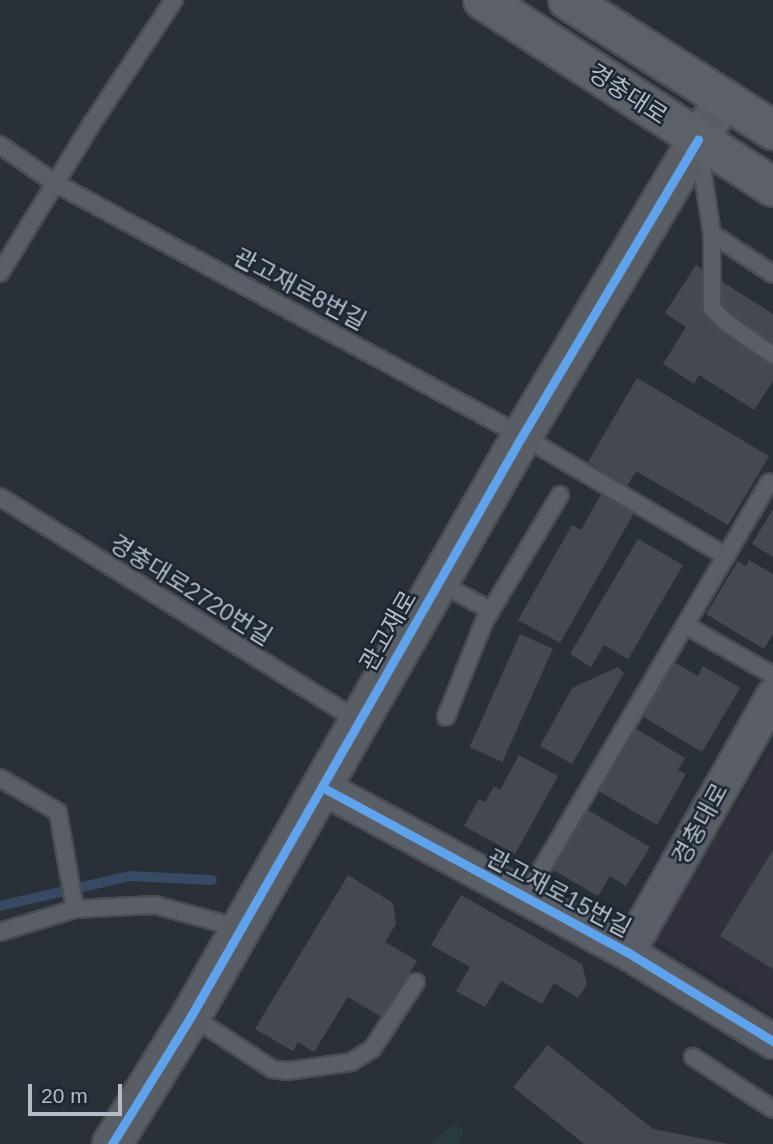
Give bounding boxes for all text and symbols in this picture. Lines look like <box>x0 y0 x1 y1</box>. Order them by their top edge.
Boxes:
street label: 경충대로 <box>583 58 673 130</box>
street label: 관고재로8번길 <box>229 242 371 336</box>
street label: 경충대로2720번길 <box>105 529 277 651</box>
street label: 관고재로 <box>353 586 423 676</box>
street label: 경충대로 <box>666 778 734 870</box>
street label: 관고재로15번길 <box>482 843 636 943</box>
scale bar <box>32 1070 126 1114</box>
text: 20 m <box>41 1084 88 1107</box>

